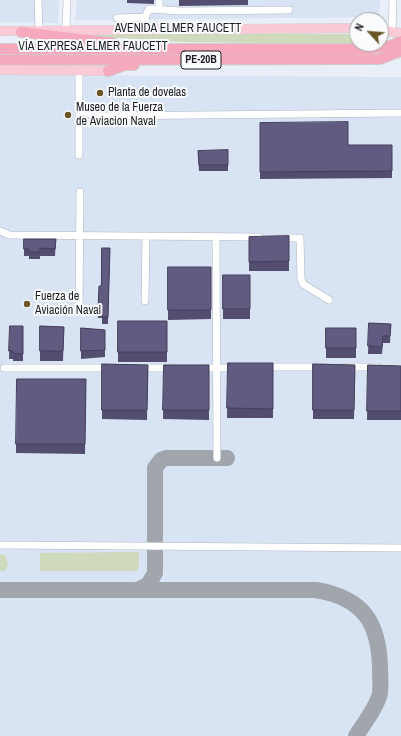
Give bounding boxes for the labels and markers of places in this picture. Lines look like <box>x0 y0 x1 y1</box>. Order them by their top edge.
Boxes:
place label: Planta de dovelas <box>108 86 186 100</box>
marker: Planta de dovelas <box>95 88 105 98</box>
place label: Museo de la Fuerza de Aviacion Naval <box>76 101 163 129</box>
marker: Museo de la Fuerza de Aviacion Naval <box>63 110 73 120</box>
place label: Fuerza de Aviación Naval <box>35 290 101 318</box>
marker: Fuerza de Aviación Naval <box>22 299 32 309</box>

